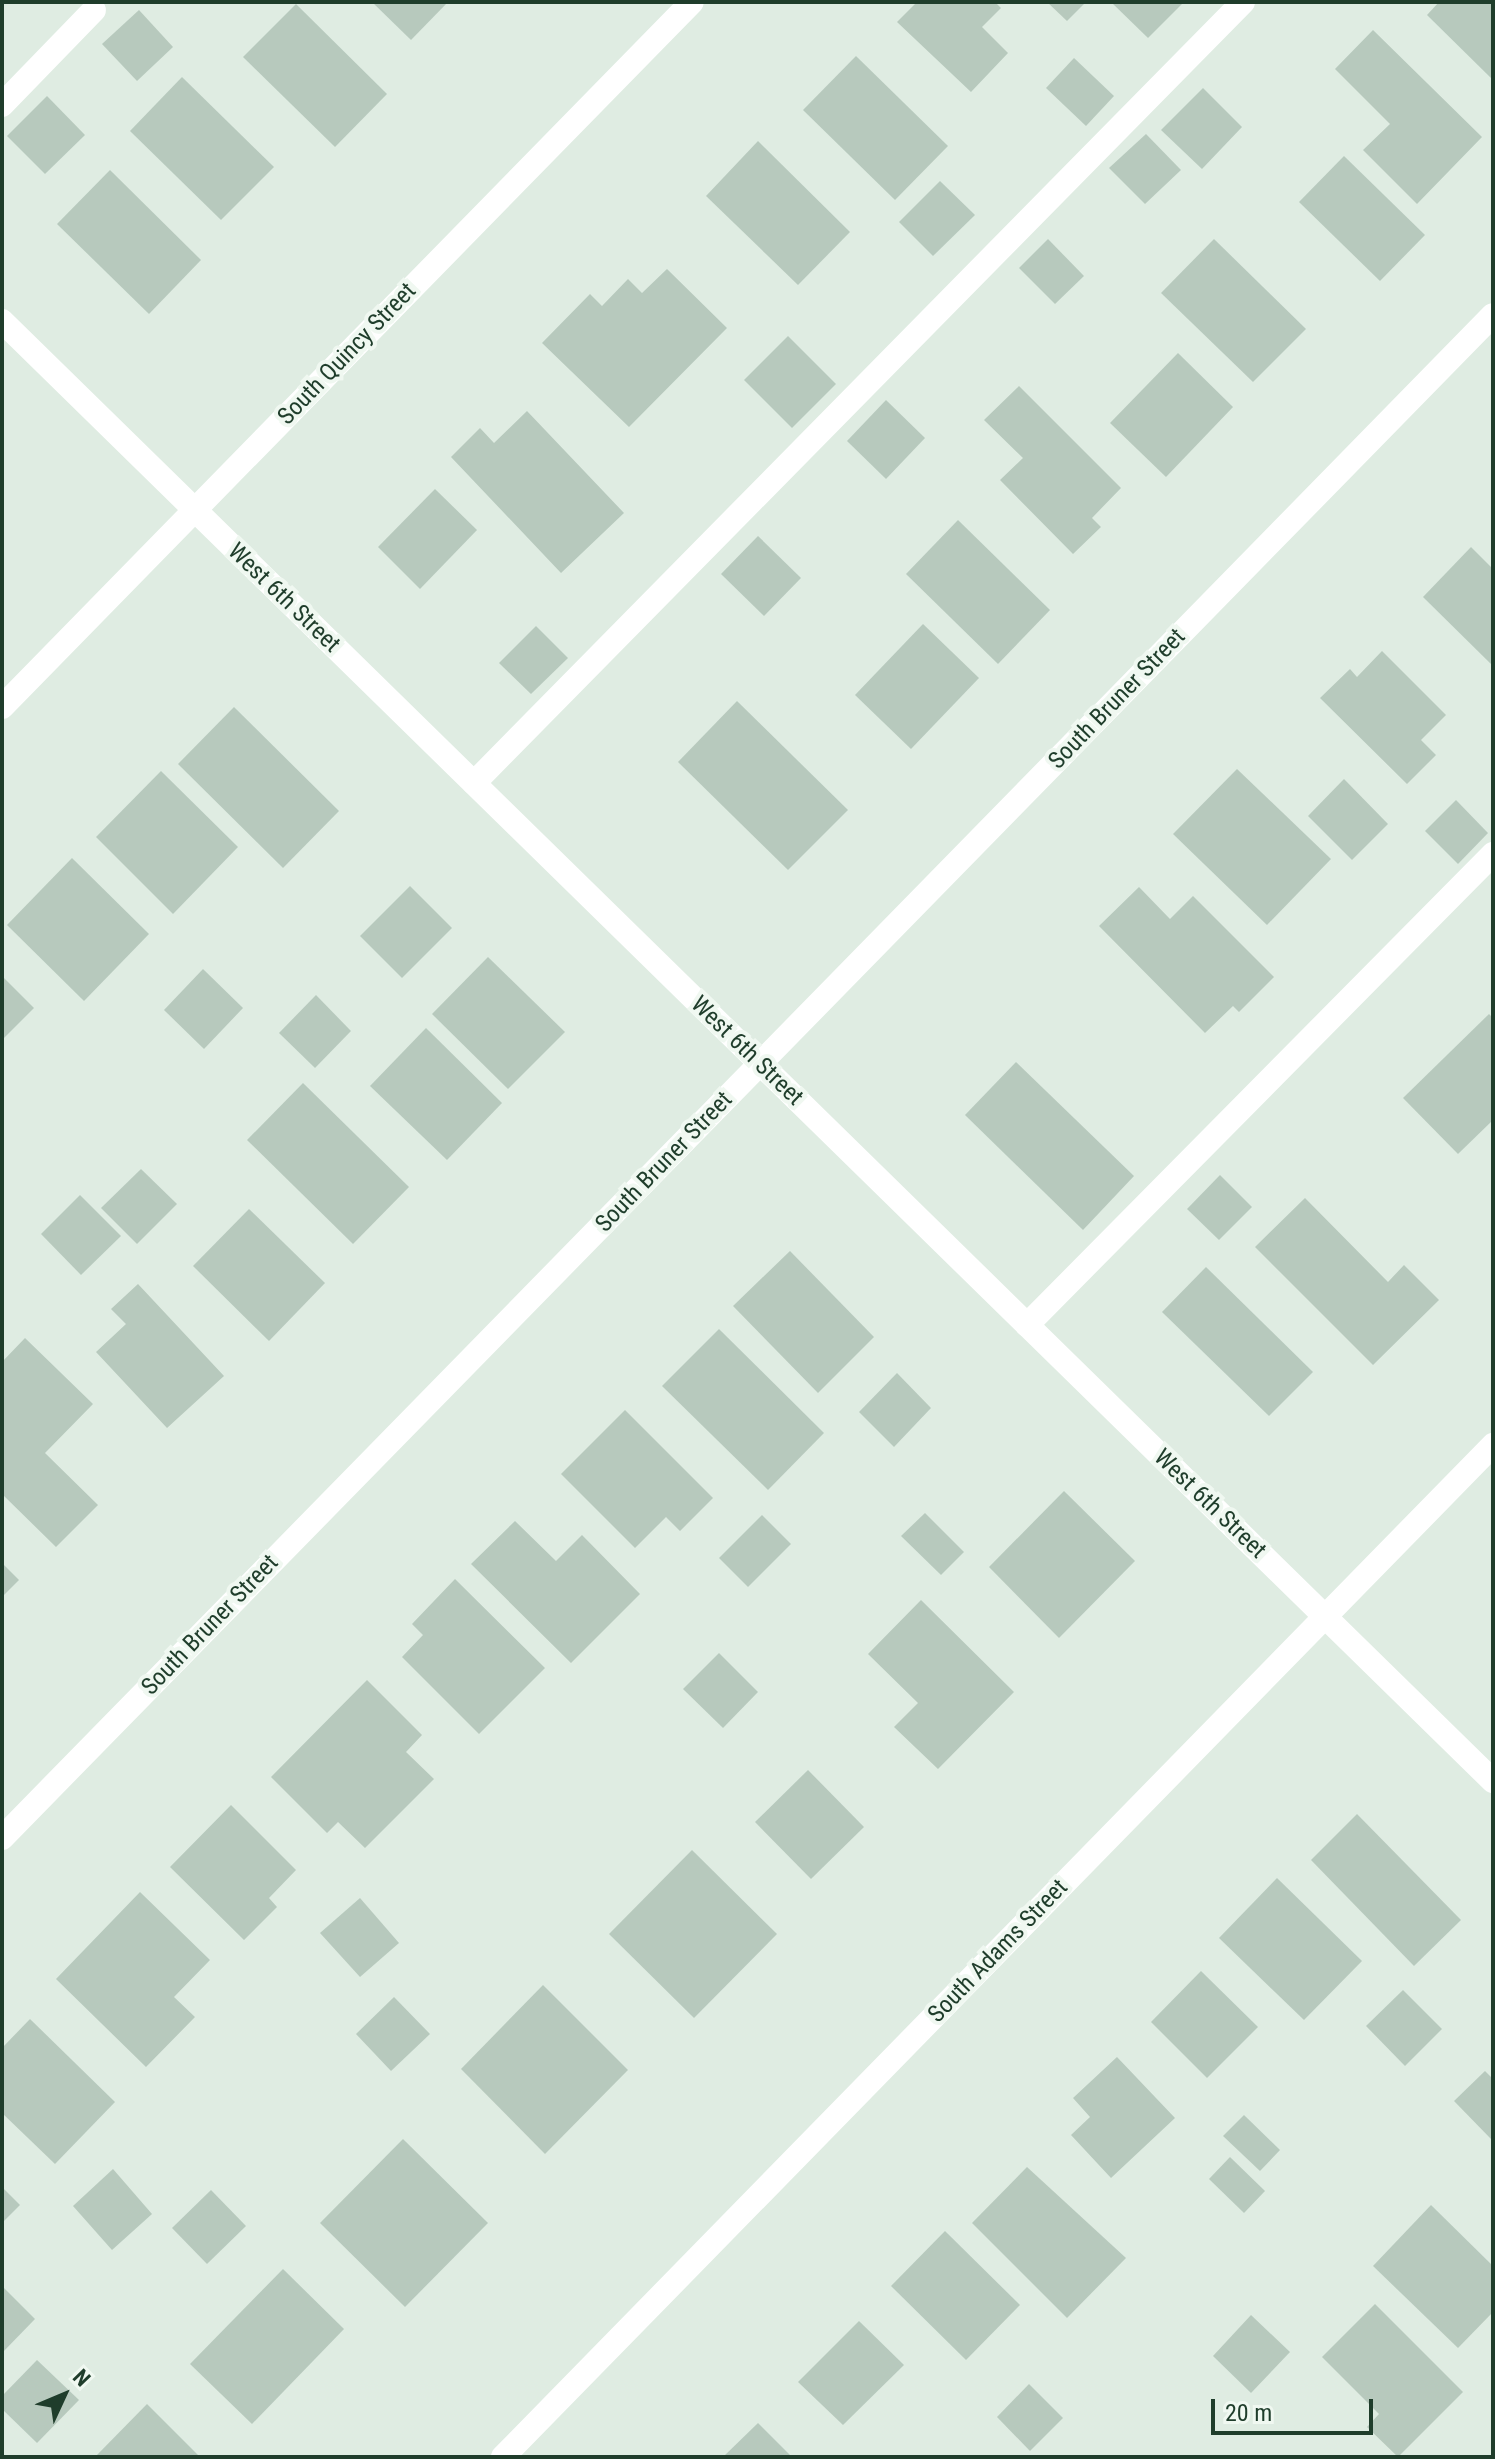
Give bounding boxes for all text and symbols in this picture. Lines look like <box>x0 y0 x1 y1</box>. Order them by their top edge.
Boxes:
street label: South Quincy Street <box>272 277 422 431</box>
street label: West 6th Street <box>222 537 346 659</box>
street label: South Bruner Street <box>1043 623 1191 775</box>
street label: West 6th Street <box>685 990 809 1112</box>
street label: South Bruner Street <box>590 1086 738 1238</box>
street label: West 6th Street <box>1148 1443 1272 1565</box>
street label: South Bruner Street <box>136 1549 284 1701</box>
street label: South Adams Street <box>922 1873 1074 2029</box>
north arrow <box>24 2355 104 2435</box>
text: N <box>68 2364 95 2392</box>
scale bar <box>1215 2383 1377 2433</box>
text: 20 m <box>1225 2399 1272 2427</box>

